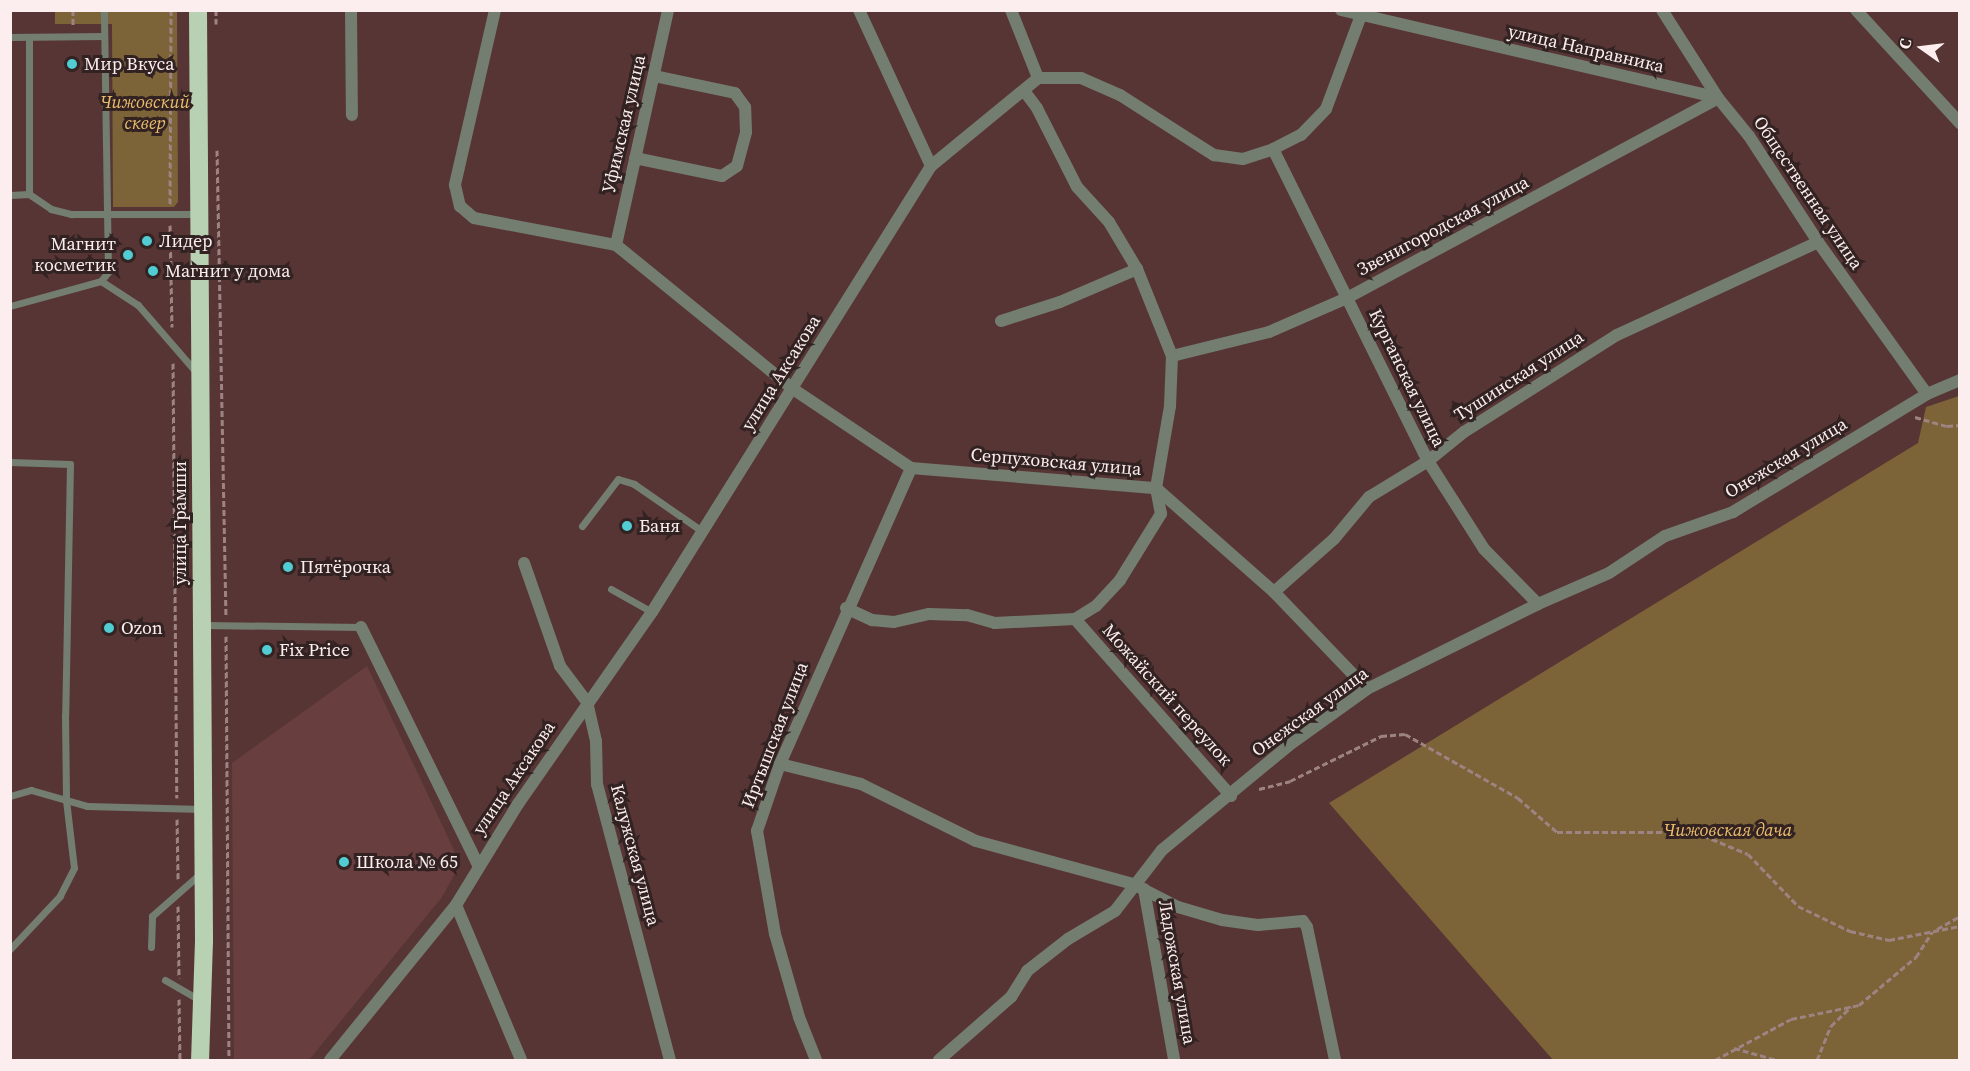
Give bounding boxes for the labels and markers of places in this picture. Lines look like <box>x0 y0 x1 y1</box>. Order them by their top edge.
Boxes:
place label: Мир Вкуса <box>84 53 174 75</box>
marker: Мир Вкуса <box>65 57 79 71</box>
place label: Лидер <box>159 230 213 252</box>
place label: Магнит косметик <box>34 234 116 276</box>
marker: Лидер <box>140 234 154 248</box>
marker: Магнит косметик <box>121 248 135 262</box>
place label: Магнит у дома <box>165 260 291 282</box>
marker: Магнит у дома <box>146 264 160 278</box>
place label: Баня <box>639 515 680 537</box>
marker: Баня <box>620 519 634 533</box>
place label: Пятёрочка <box>300 556 391 578</box>
marker: Пятёрочка <box>281 560 295 574</box>
place label: Ozon <box>121 617 163 639</box>
marker: Ozon <box>102 621 116 635</box>
place label: Fix Price <box>279 639 350 661</box>
marker: Fix Price <box>260 643 274 657</box>
place label: Школа № 65 <box>356 851 458 873</box>
marker: Школа № 65 <box>337 855 351 869</box>

